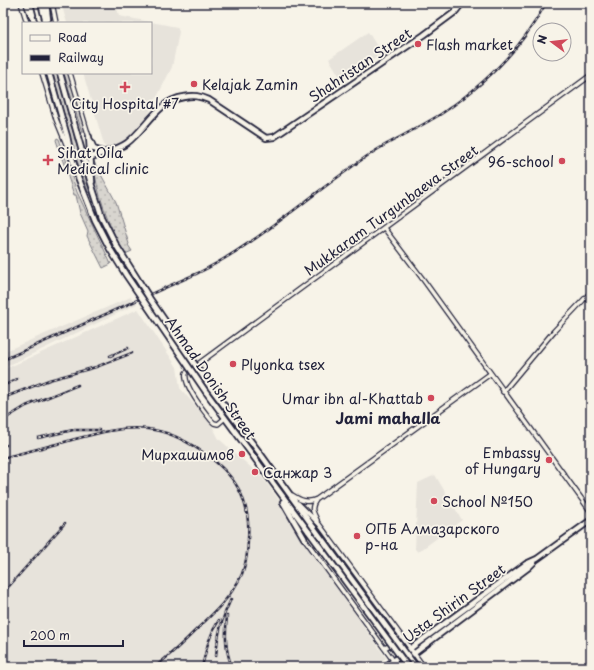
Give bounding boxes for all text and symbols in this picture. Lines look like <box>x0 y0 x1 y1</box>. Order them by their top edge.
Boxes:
legend <box>22 22 152 74</box>
north arrow <box>532 22 572 62</box>
street label: Shahristan Street <box>304 23 416 107</box>
text: Road <box>58 28 87 46</box>
text: N <box>533 33 551 46</box>
place label: Flash market <box>426 34 513 55</box>
marker: Flash market <box>413 39 423 49</box>
text: Railway <box>58 48 104 66</box>
place label: Kelajak Zamin <box>202 74 298 95</box>
marker: Kelajak Zamin <box>189 79 199 89</box>
marker: City Hospital #7 <box>119 81 131 93</box>
place label: City Hospital #7 <box>71 93 179 114</box>
street label: Mukkaram Turgunbaeva Street <box>300 139 483 280</box>
place label: Sihat Oila Medical clinic <box>57 142 149 179</box>
place label: 96-school <box>488 151 554 172</box>
marker: Sihat Oila Medical clinic <box>42 154 54 166</box>
marker: 96-school <box>557 156 567 166</box>
street label: Ahmad Donish Street <box>161 312 262 444</box>
place label: Plyonka tsex <box>241 354 325 375</box>
marker: Plyonka tsex <box>228 359 238 369</box>
place label: Umar ibn al-Khattab <box>282 388 423 409</box>
marker: Umar ibn al-Khattab <box>426 393 436 403</box>
district label: Jami mahalla <box>335 406 441 429</box>
place label: Embassy of Hungary <box>465 442 541 479</box>
place label: Мирхашимов <box>141 444 234 465</box>
marker: Мирхашимов <box>237 449 247 459</box>
marker: Embassy of Hungary <box>544 455 554 465</box>
place label: Санжар 3 <box>263 462 332 483</box>
marker: Санжар 3 <box>250 467 260 477</box>
place label: School №150 <box>442 491 533 512</box>
marker: School №150 <box>429 496 439 506</box>
place label: ОПБ Алмазарского р-на <box>365 518 500 555</box>
marker: ОПБ Алмазарского р-на <box>352 531 362 541</box>
street label: Usta Shirin Street <box>398 558 510 647</box>
scale bar <box>24 622 123 648</box>
text: 200 m <box>30 626 70 644</box>

